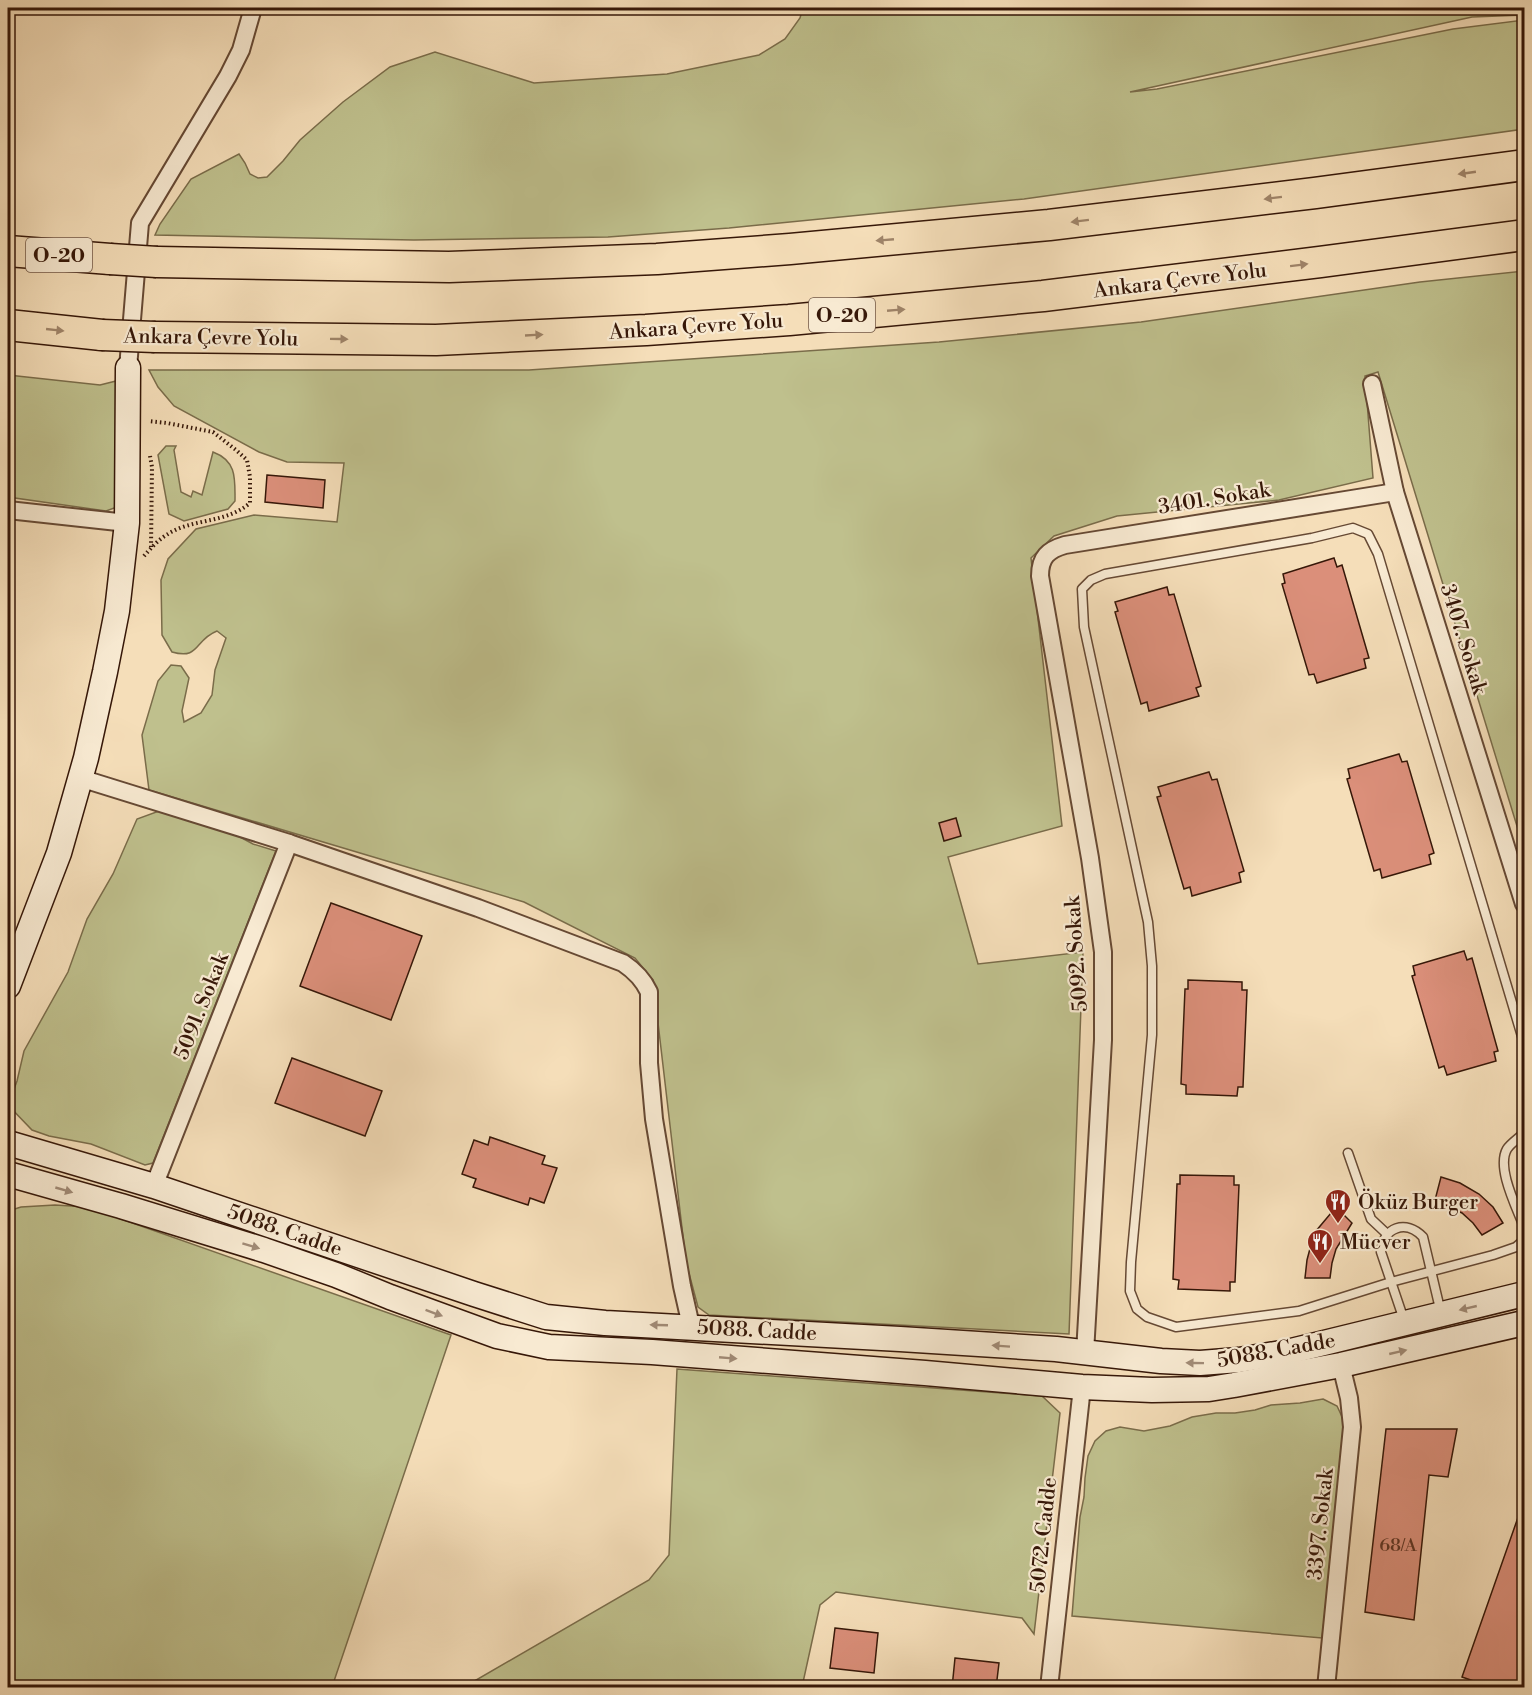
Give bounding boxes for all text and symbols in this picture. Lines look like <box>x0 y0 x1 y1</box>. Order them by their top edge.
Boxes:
one-way arrow <box>1457 168 1476 177</box>
one-way arrow <box>1264 193 1283 202</box>
one-way arrow <box>1070 217 1089 226</box>
one-way arrow <box>876 235 895 245</box>
road number: O-20 <box>26 238 92 272</box>
street label: Ankara Çevre Yolu <box>1091 257 1268 305</box>
one-way arrow <box>1289 260 1308 270</box>
road number: O-20 <box>809 298 875 332</box>
one-way arrow <box>887 305 906 315</box>
street label: Ankara Çevre Yolu <box>607 308 784 346</box>
street label: Ankara Çevre Yolu <box>122 323 298 353</box>
one-way arrow <box>45 325 64 335</box>
one-way arrow <box>525 331 544 340</box>
one-way arrow <box>330 334 349 343</box>
street label: 3401. Sokak <box>1156 477 1273 521</box>
street label: 3407. Sokak <box>1434 581 1492 699</box>
street label: 5092. Sokak <box>1060 894 1094 1013</box>
street label: 5091. Sokak <box>169 948 236 1064</box>
one-way arrow <box>55 1186 73 1195</box>
restaurant icon: Öküz Burger <box>1323 1187 1353 1225</box>
place label: Öküz Burger <box>1358 1188 1478 1216</box>
street label: 5088. Cadde <box>224 1199 346 1263</box>
restaurant icon: Mücver <box>1305 1227 1335 1265</box>
place label: Mücver <box>1340 1230 1411 1256</box>
one-way arrow <box>242 1242 260 1251</box>
one-way arrow <box>1458 1303 1477 1313</box>
one-way arrow <box>425 1308 443 1318</box>
street label: 5088. Cadde <box>696 1315 817 1347</box>
one-way arrow <box>650 1320 669 1330</box>
street label: 5088. Cadde <box>1215 1328 1337 1374</box>
one-way arrow <box>991 1341 1010 1350</box>
one-way arrow <box>1388 1347 1407 1356</box>
one-way arrow <box>718 1353 737 1363</box>
one-way arrow <box>1185 1358 1204 1367</box>
street label: 3397. Sokak <box>1302 1466 1340 1581</box>
street label: 5072. Cadde <box>1025 1476 1063 1594</box>
house number: 68/A <box>1379 1534 1418 1557</box>

